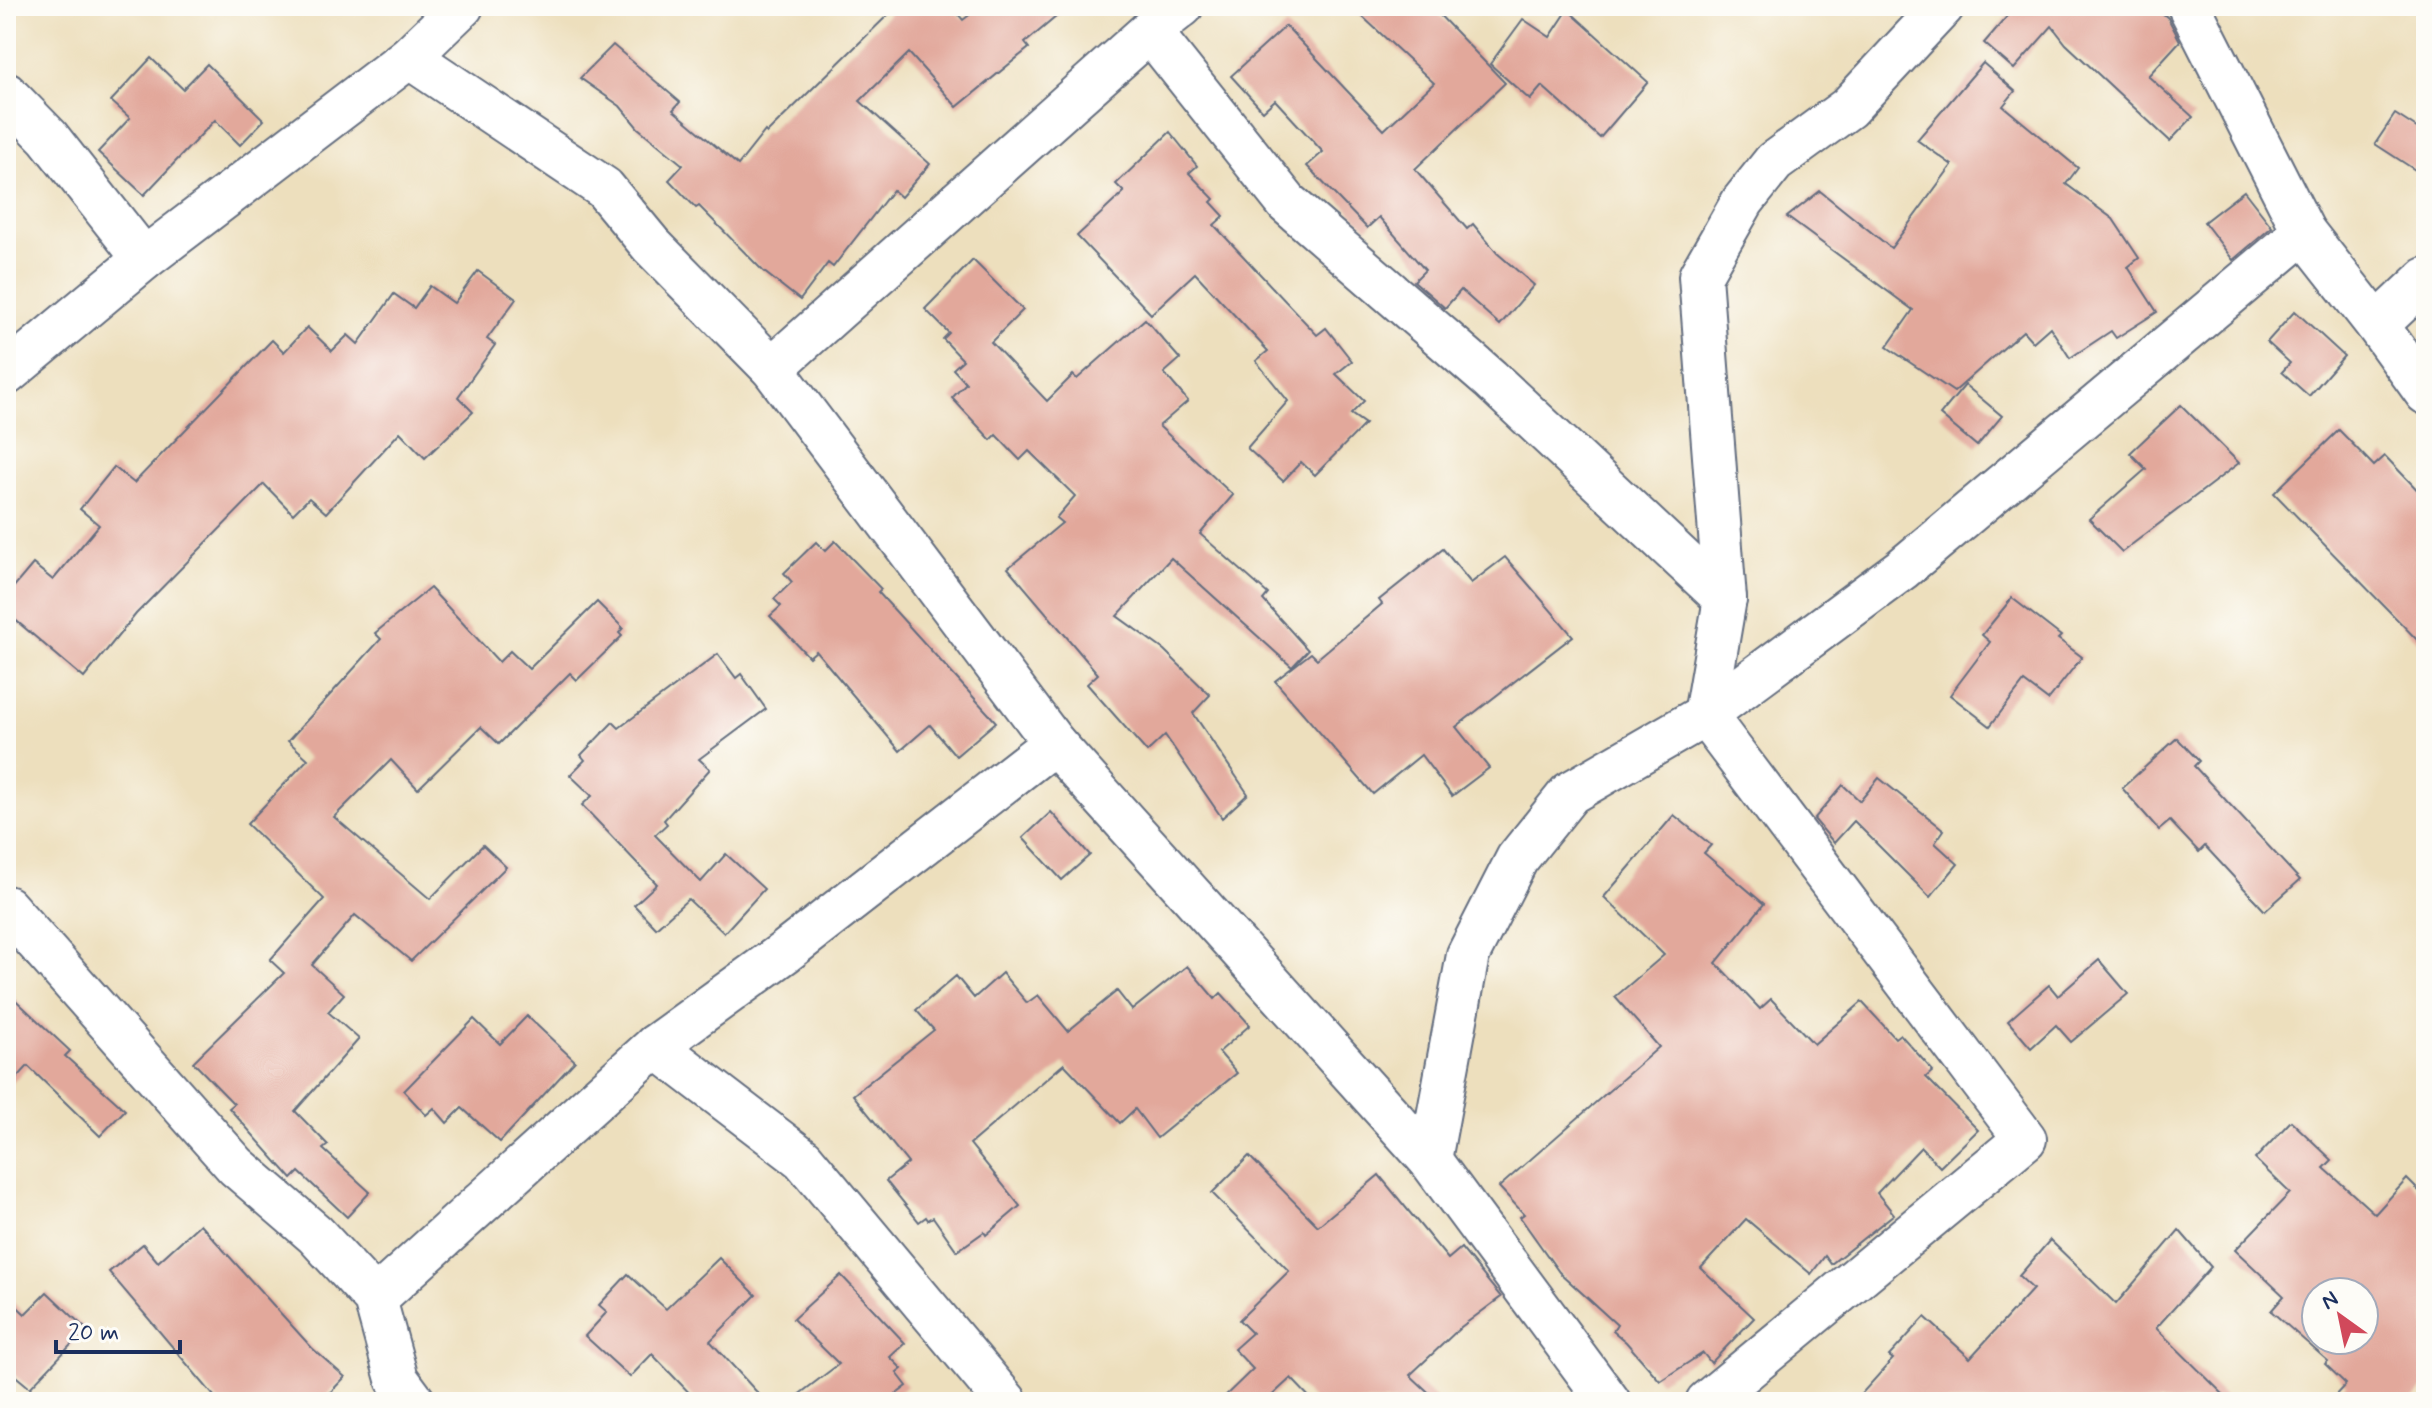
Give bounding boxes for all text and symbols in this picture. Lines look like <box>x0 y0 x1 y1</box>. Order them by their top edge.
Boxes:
north arrow <box>2300 1276 2380 1356</box>
text: N <box>2316 1285 2344 1317</box>
scale bar <box>56 1304 180 1354</box>
text: 20 m <box>68 1318 119 1349</box>

